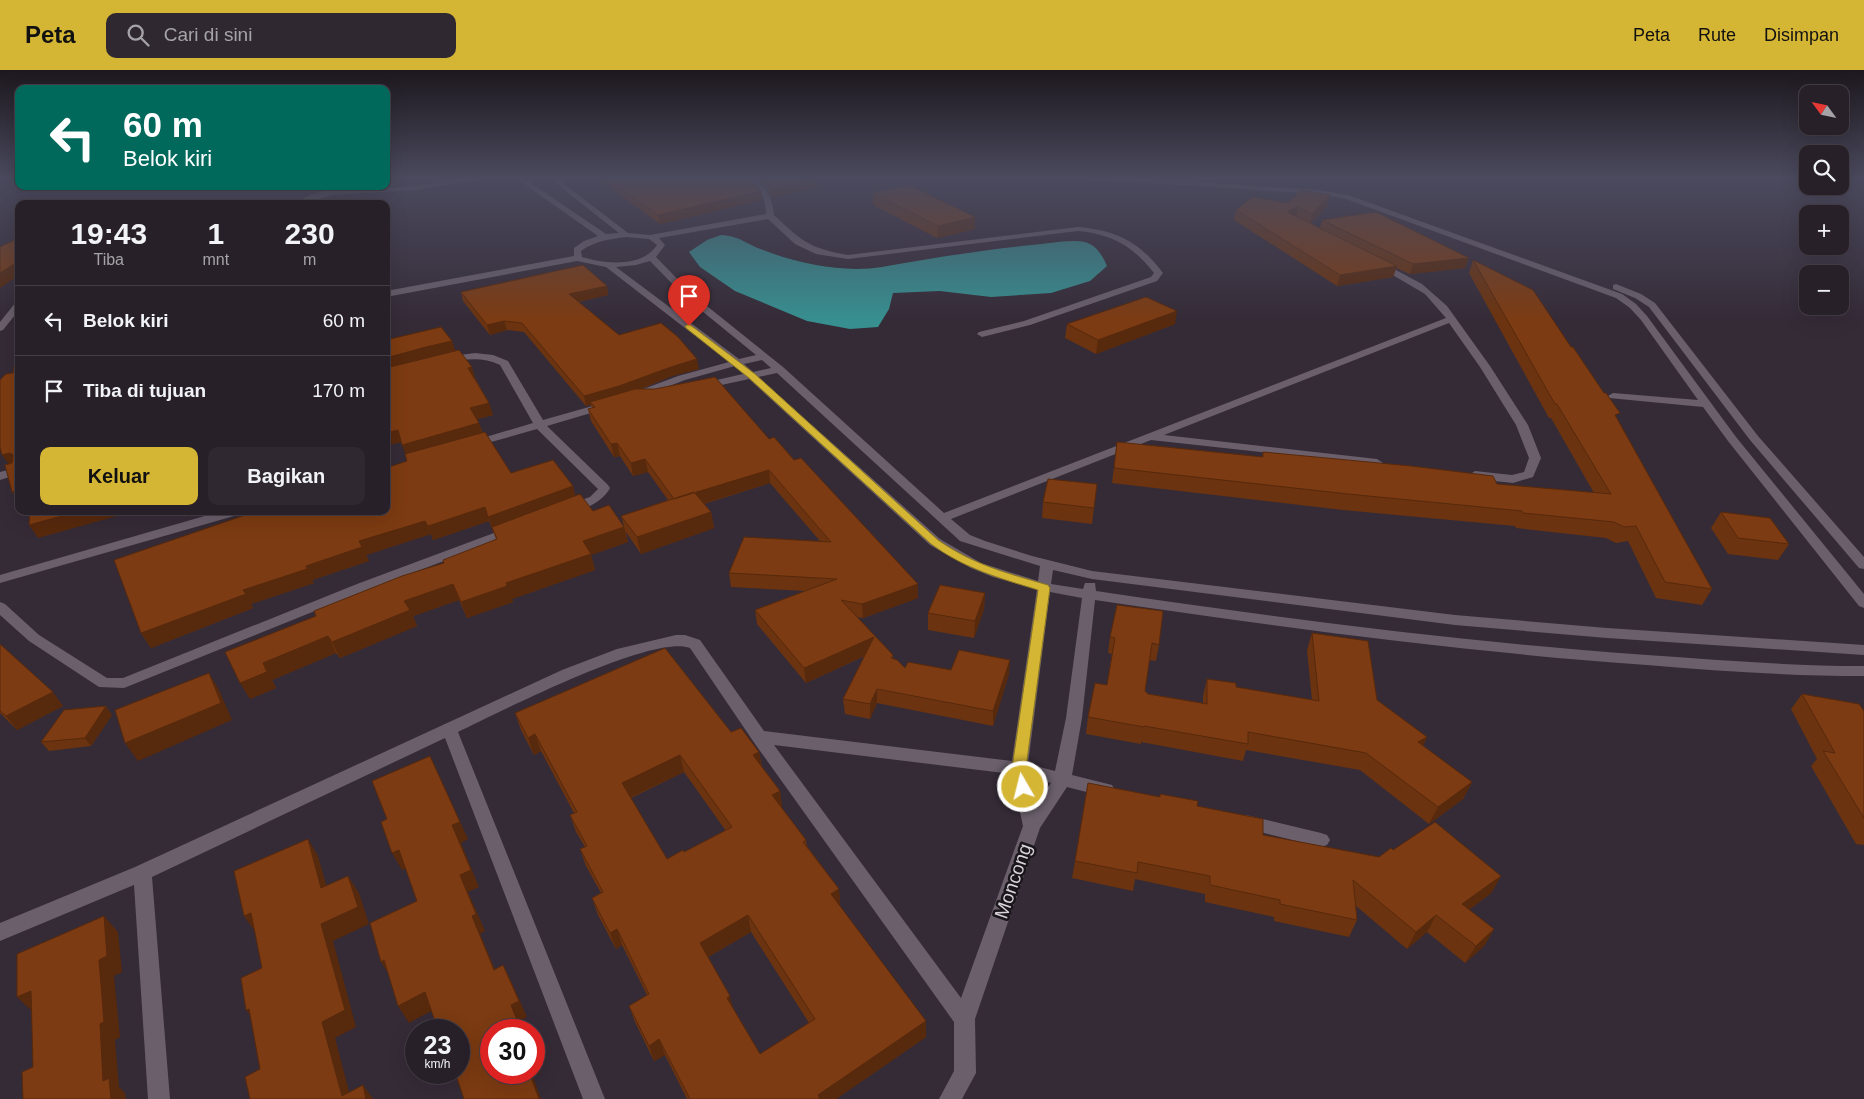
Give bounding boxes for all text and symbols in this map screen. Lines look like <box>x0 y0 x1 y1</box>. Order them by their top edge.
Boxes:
search box <box>106 13 456 58</box>
text: Peta <box>25 21 76 48</box>
icon: search <box>124 21 152 49</box>
text: Cari di sini <box>164 24 252 45</box>
text: Peta <box>1633 25 1670 45</box>
text: Rute <box>1698 25 1736 45</box>
text: Disimpan <box>1764 25 1839 45</box>
north arrow <box>1799 85 1849 135</box>
map controls <box>1799 85 1849 315</box>
icon: left <box>40 105 105 170</box>
text: 60 m <box>123 105 203 144</box>
button: search <box>1799 145 1849 195</box>
text: Belok kiri <box>123 146 212 171</box>
button: + <box>1799 205 1849 255</box>
text: 19:43 <box>70 217 147 250</box>
text: 1 <box>207 217 224 250</box>
text: 230 <box>285 217 335 250</box>
text: Tiba <box>93 251 124 268</box>
text: mnt <box>202 251 229 268</box>
text: m <box>303 251 316 268</box>
button: − <box>1799 265 1849 315</box>
pin <box>668 275 710 326</box>
icon: arrive <box>675 282 703 310</box>
icon: left <box>40 307 68 335</box>
text: Belok kiri <box>83 310 169 331</box>
text: 60 m <box>323 310 365 331</box>
icon: arrive <box>40 377 68 405</box>
text: Tiba di tujuan <box>83 380 206 401</box>
text: 170 m <box>312 380 365 401</box>
button: Keluar <box>40 447 198 505</box>
button: Bagikan <box>208 447 365 505</box>
position arrow <box>996 760 1048 812</box>
street label: Moncong <box>990 841 1036 921</box>
speed limit sign: 30 <box>480 1019 545 1084</box>
text: 23 <box>424 1031 451 1059</box>
text: km/h <box>424 1057 451 1071</box>

